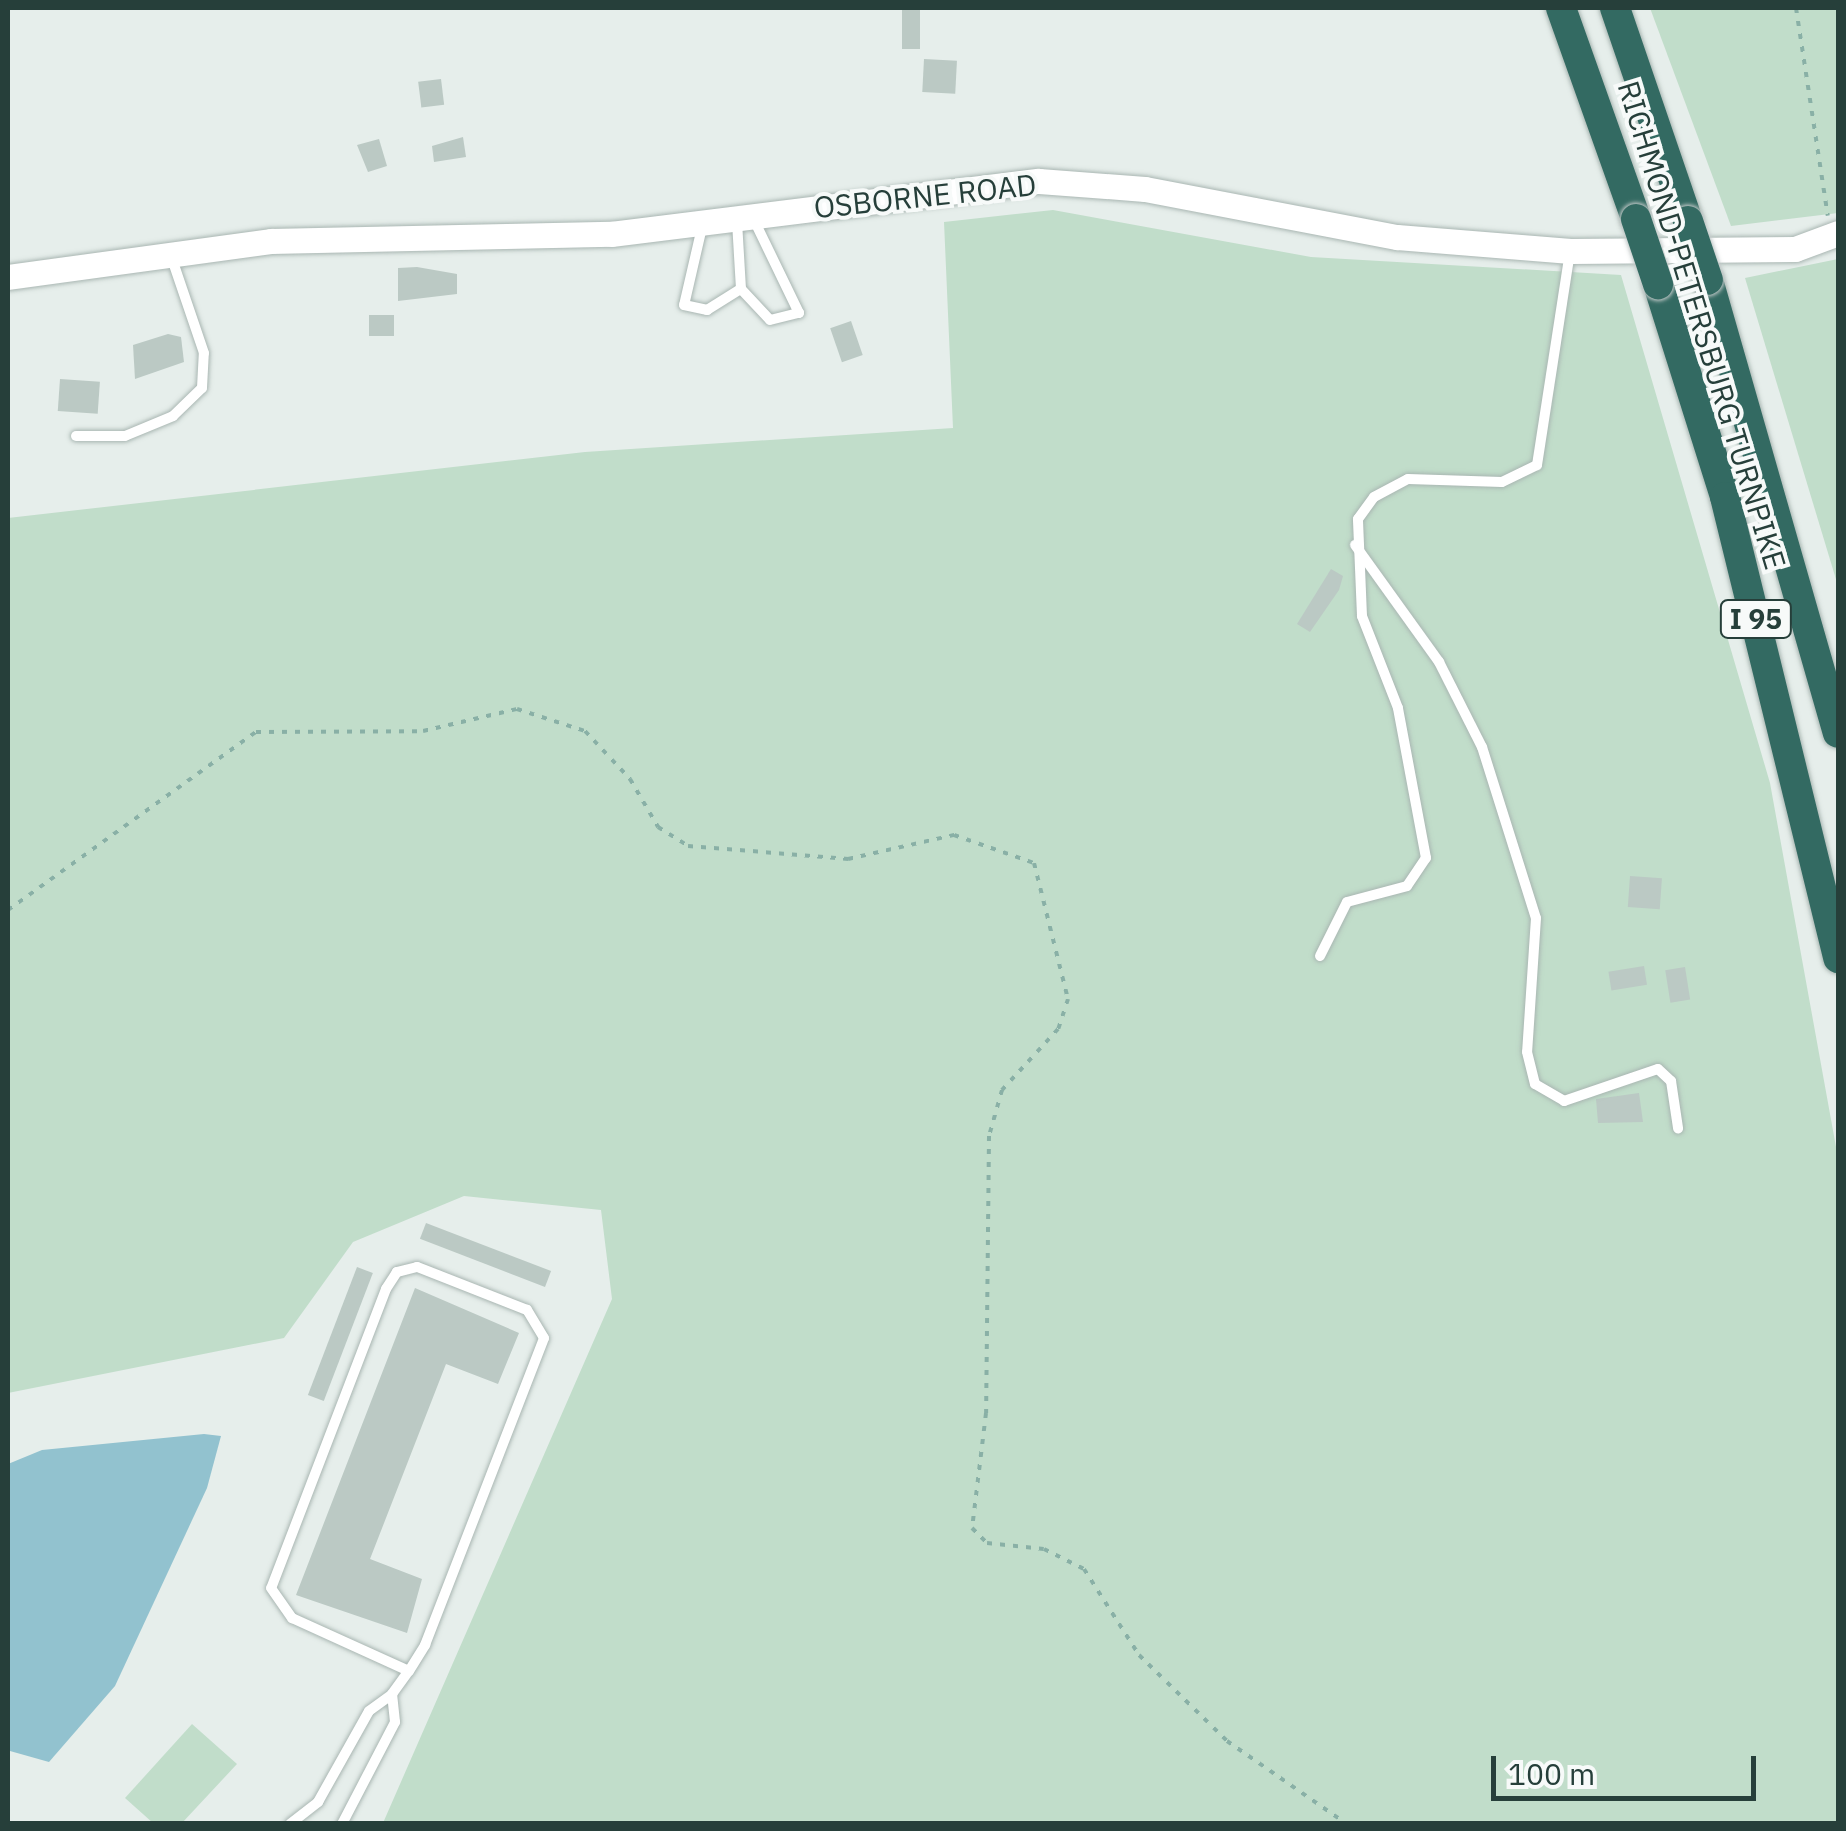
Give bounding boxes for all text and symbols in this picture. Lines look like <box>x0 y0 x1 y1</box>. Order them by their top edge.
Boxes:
street label: RICHMOND-PETERSBURG TURNPIKE <box>1610 76 1794 574</box>
street label: OSBORNE ROAD <box>812 166 1038 226</box>
road number: I 95 <box>1718 596 1794 642</box>
scale bar <box>1496 1736 1761 1798</box>
text: 100 m <box>1508 1754 1595 1793</box>

